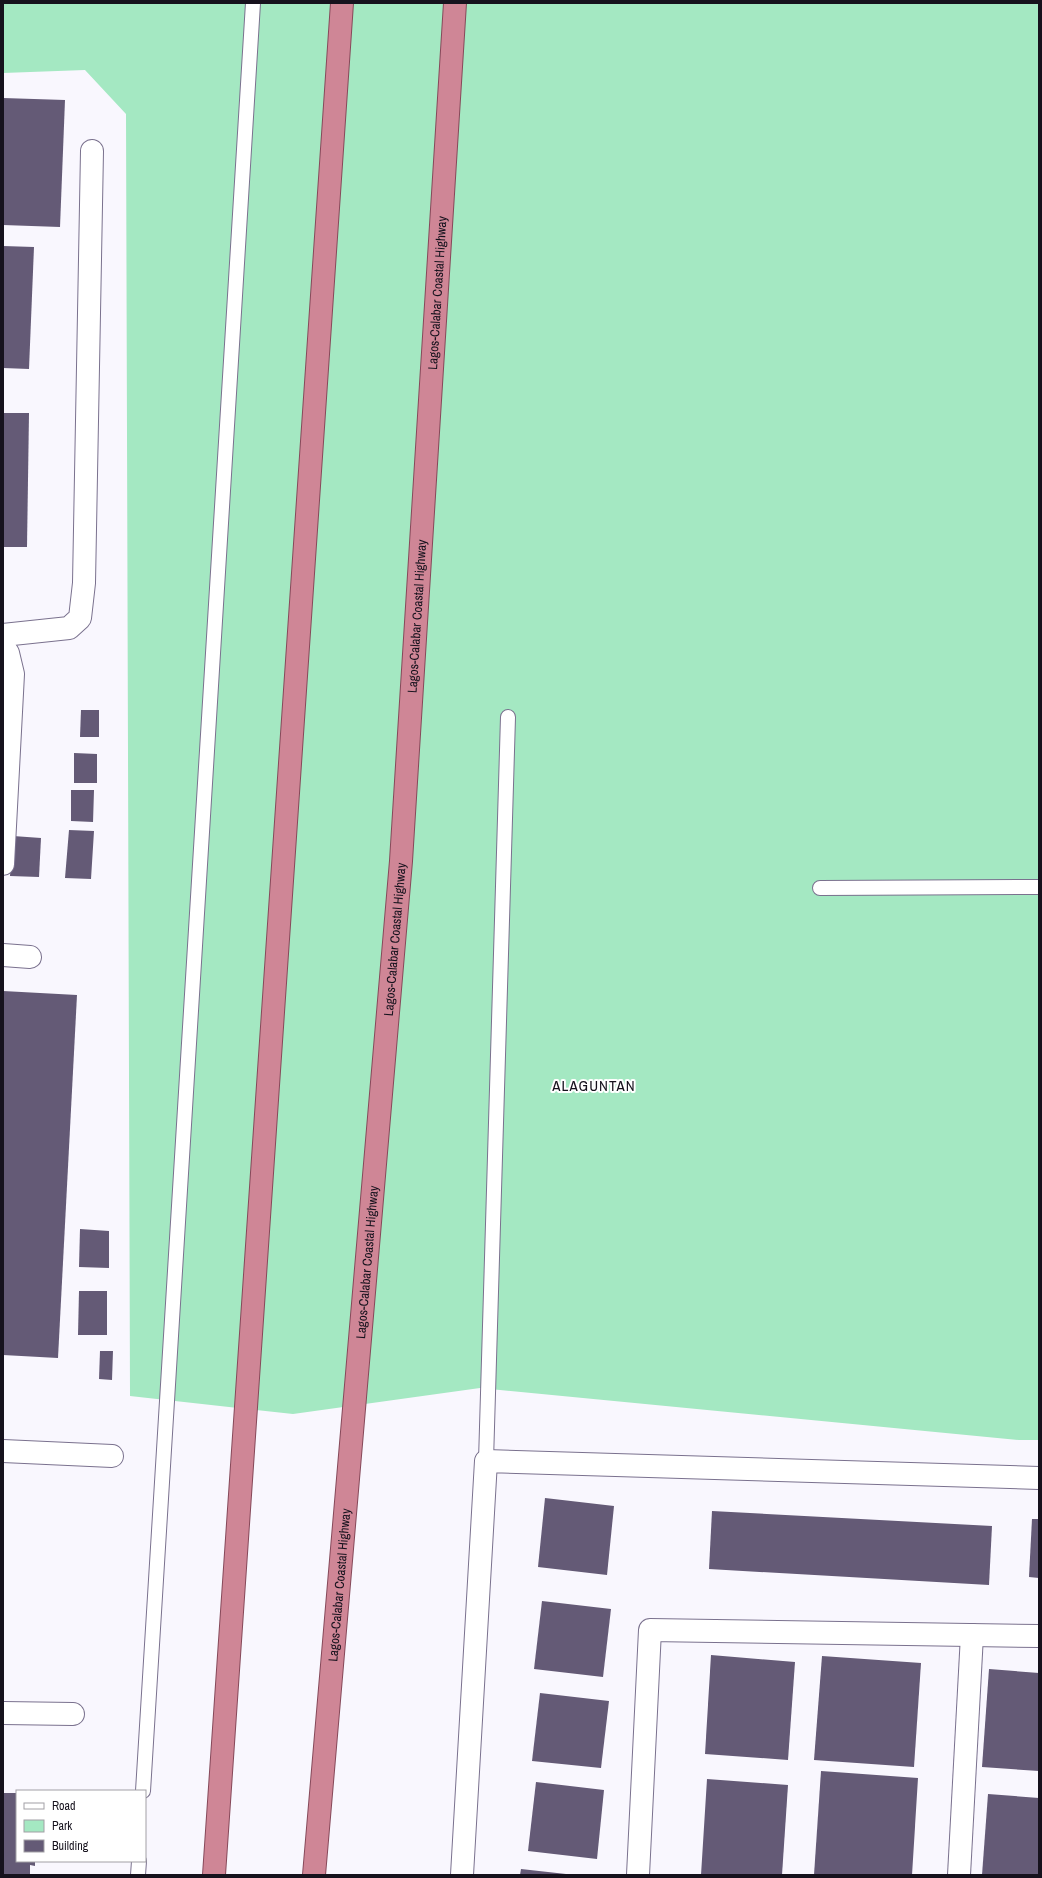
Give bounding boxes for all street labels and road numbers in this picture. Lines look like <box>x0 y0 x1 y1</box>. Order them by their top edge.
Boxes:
street label: Lagos-Calabar Coastal Highway <box>424 215 451 370</box>
street label: Lagos-Calabar Coastal Highway <box>404 538 430 693</box>
street label: Lagos-Calabar Coastal Highway <box>380 862 410 1017</box>
street label: Lagos-Calabar Coastal Highway <box>352 1184 382 1340</box>
street label: Lagos-Calabar Coastal Highway <box>324 1507 354 1662</box>

